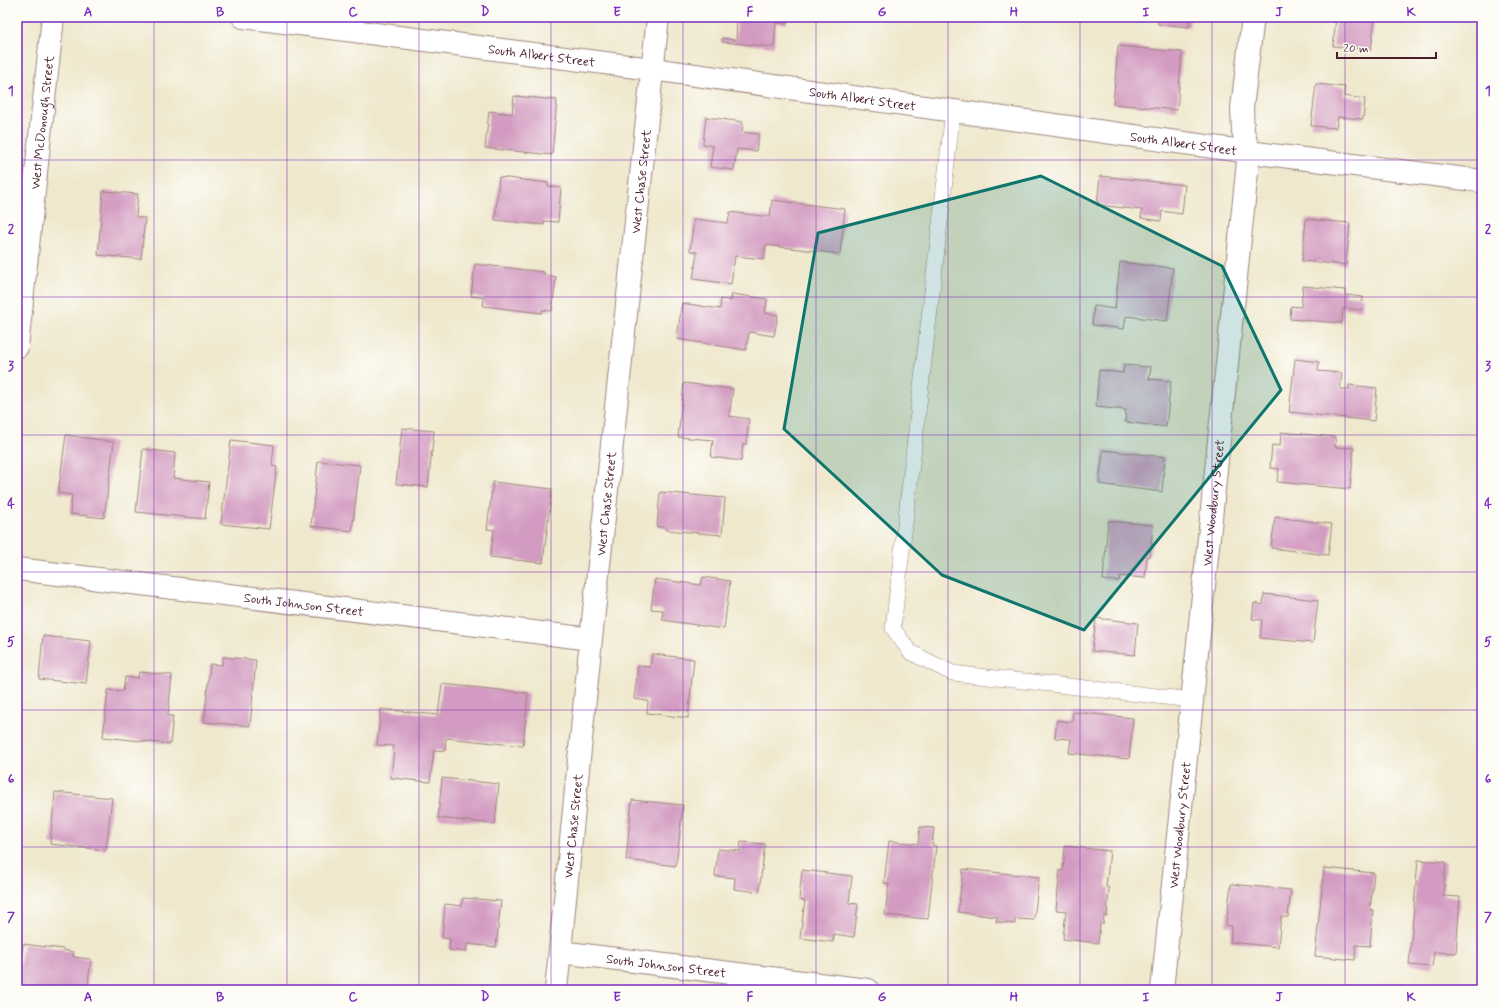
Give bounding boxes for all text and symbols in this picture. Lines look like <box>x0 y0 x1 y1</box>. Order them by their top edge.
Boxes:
text: A <box>84 4 92 21</box>
text: B <box>216 4 225 21</box>
text: C <box>348 4 358 21</box>
text: D <box>481 4 490 21</box>
text: E <box>613 4 621 21</box>
text: F <box>747 4 754 21</box>
text: G <box>878 4 887 21</box>
text: H <box>1010 4 1019 21</box>
text: I <box>1143 4 1150 21</box>
text: J <box>1275 4 1283 21</box>
text: K <box>1406 4 1416 21</box>
scale bar <box>1337 34 1436 60</box>
street label: South Albert Street <box>487 41 596 72</box>
text: 20 m <box>1343 41 1369 57</box>
street label: West McDonough Street <box>27 54 59 190</box>
text: 1 <box>8 83 14 100</box>
text: 1 <box>1485 83 1491 100</box>
street label: South Albert Street <box>808 84 917 116</box>
street label: West Chase Street <box>628 128 656 235</box>
street label: South Albert Street <box>1129 129 1238 160</box>
text: 2 <box>8 221 15 238</box>
text: 2 <box>1485 221 1492 238</box>
text: 3 <box>8 358 14 375</box>
text: 3 <box>1485 358 1491 375</box>
street label: West Woodbury Street <box>1199 439 1229 567</box>
street label: West Chase Street <box>593 450 621 557</box>
text: 4 <box>7 496 15 513</box>
text: 4 <box>1484 496 1492 513</box>
street label: South Johnson Street <box>243 590 365 621</box>
text: 5 <box>7 634 15 651</box>
text: 5 <box>1484 634 1492 651</box>
street label: West Woodbury Street <box>1166 761 1196 889</box>
text: 6 <box>8 771 15 788</box>
text: 6 <box>1485 771 1492 788</box>
street label: West Chase Street <box>560 773 588 879</box>
text: 7 <box>7 909 15 926</box>
text: 7 <box>1484 909 1492 926</box>
street label: South Johnson Street <box>605 951 727 982</box>
text: A <box>84 989 92 1006</box>
text: B <box>216 989 225 1006</box>
text: C <box>348 989 358 1006</box>
text: D <box>481 989 490 1006</box>
text: E <box>613 989 621 1006</box>
text: F <box>747 989 754 1006</box>
text: G <box>878 989 887 1006</box>
text: H <box>1010 989 1019 1006</box>
text: I <box>1143 989 1150 1006</box>
text: J <box>1275 989 1283 1006</box>
text: K <box>1406 989 1416 1006</box>

